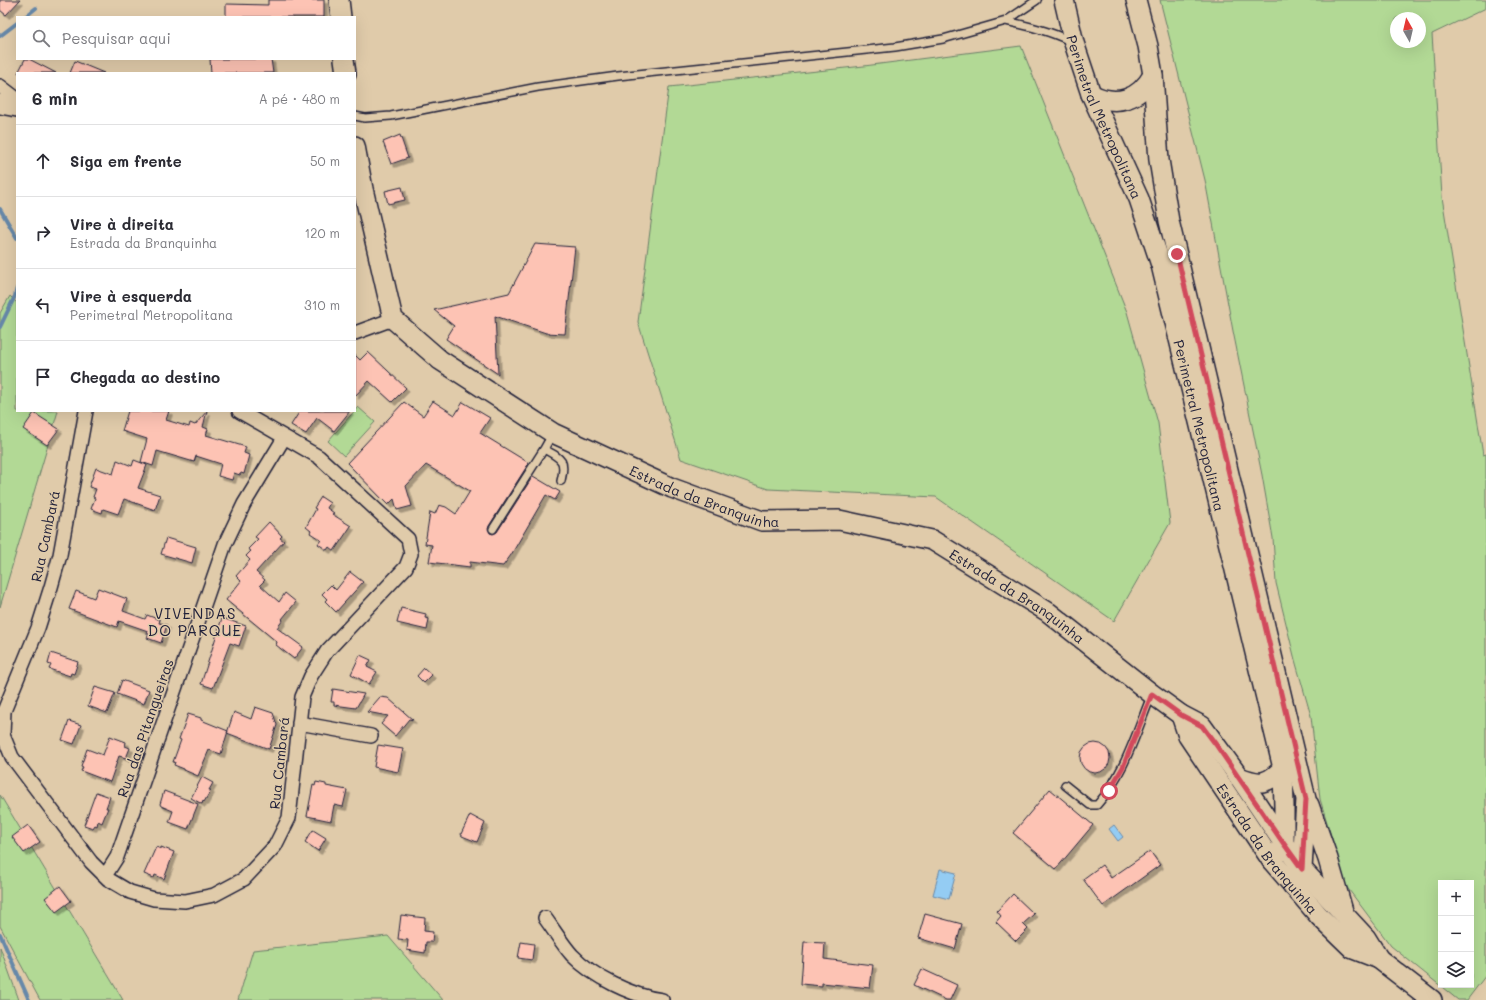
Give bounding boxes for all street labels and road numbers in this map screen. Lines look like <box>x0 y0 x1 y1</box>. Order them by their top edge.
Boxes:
street label: Perimetral Metropolitana <box>1063 33 1147 202</box>
street label: Perimetral Metropolitana <box>1170 338 1230 513</box>
street label: Estrada da Branquinha <box>627 460 779 530</box>
street label: Rua Cambará <box>26 488 64 584</box>
street label: Estrada da Branquinha <box>946 544 1089 647</box>
street label: Rua das Pitangueiras <box>112 656 178 800</box>
street label: Rua Cambará <box>265 716 293 810</box>
street label: Estrada da Branquinha <box>1213 779 1323 918</box>

